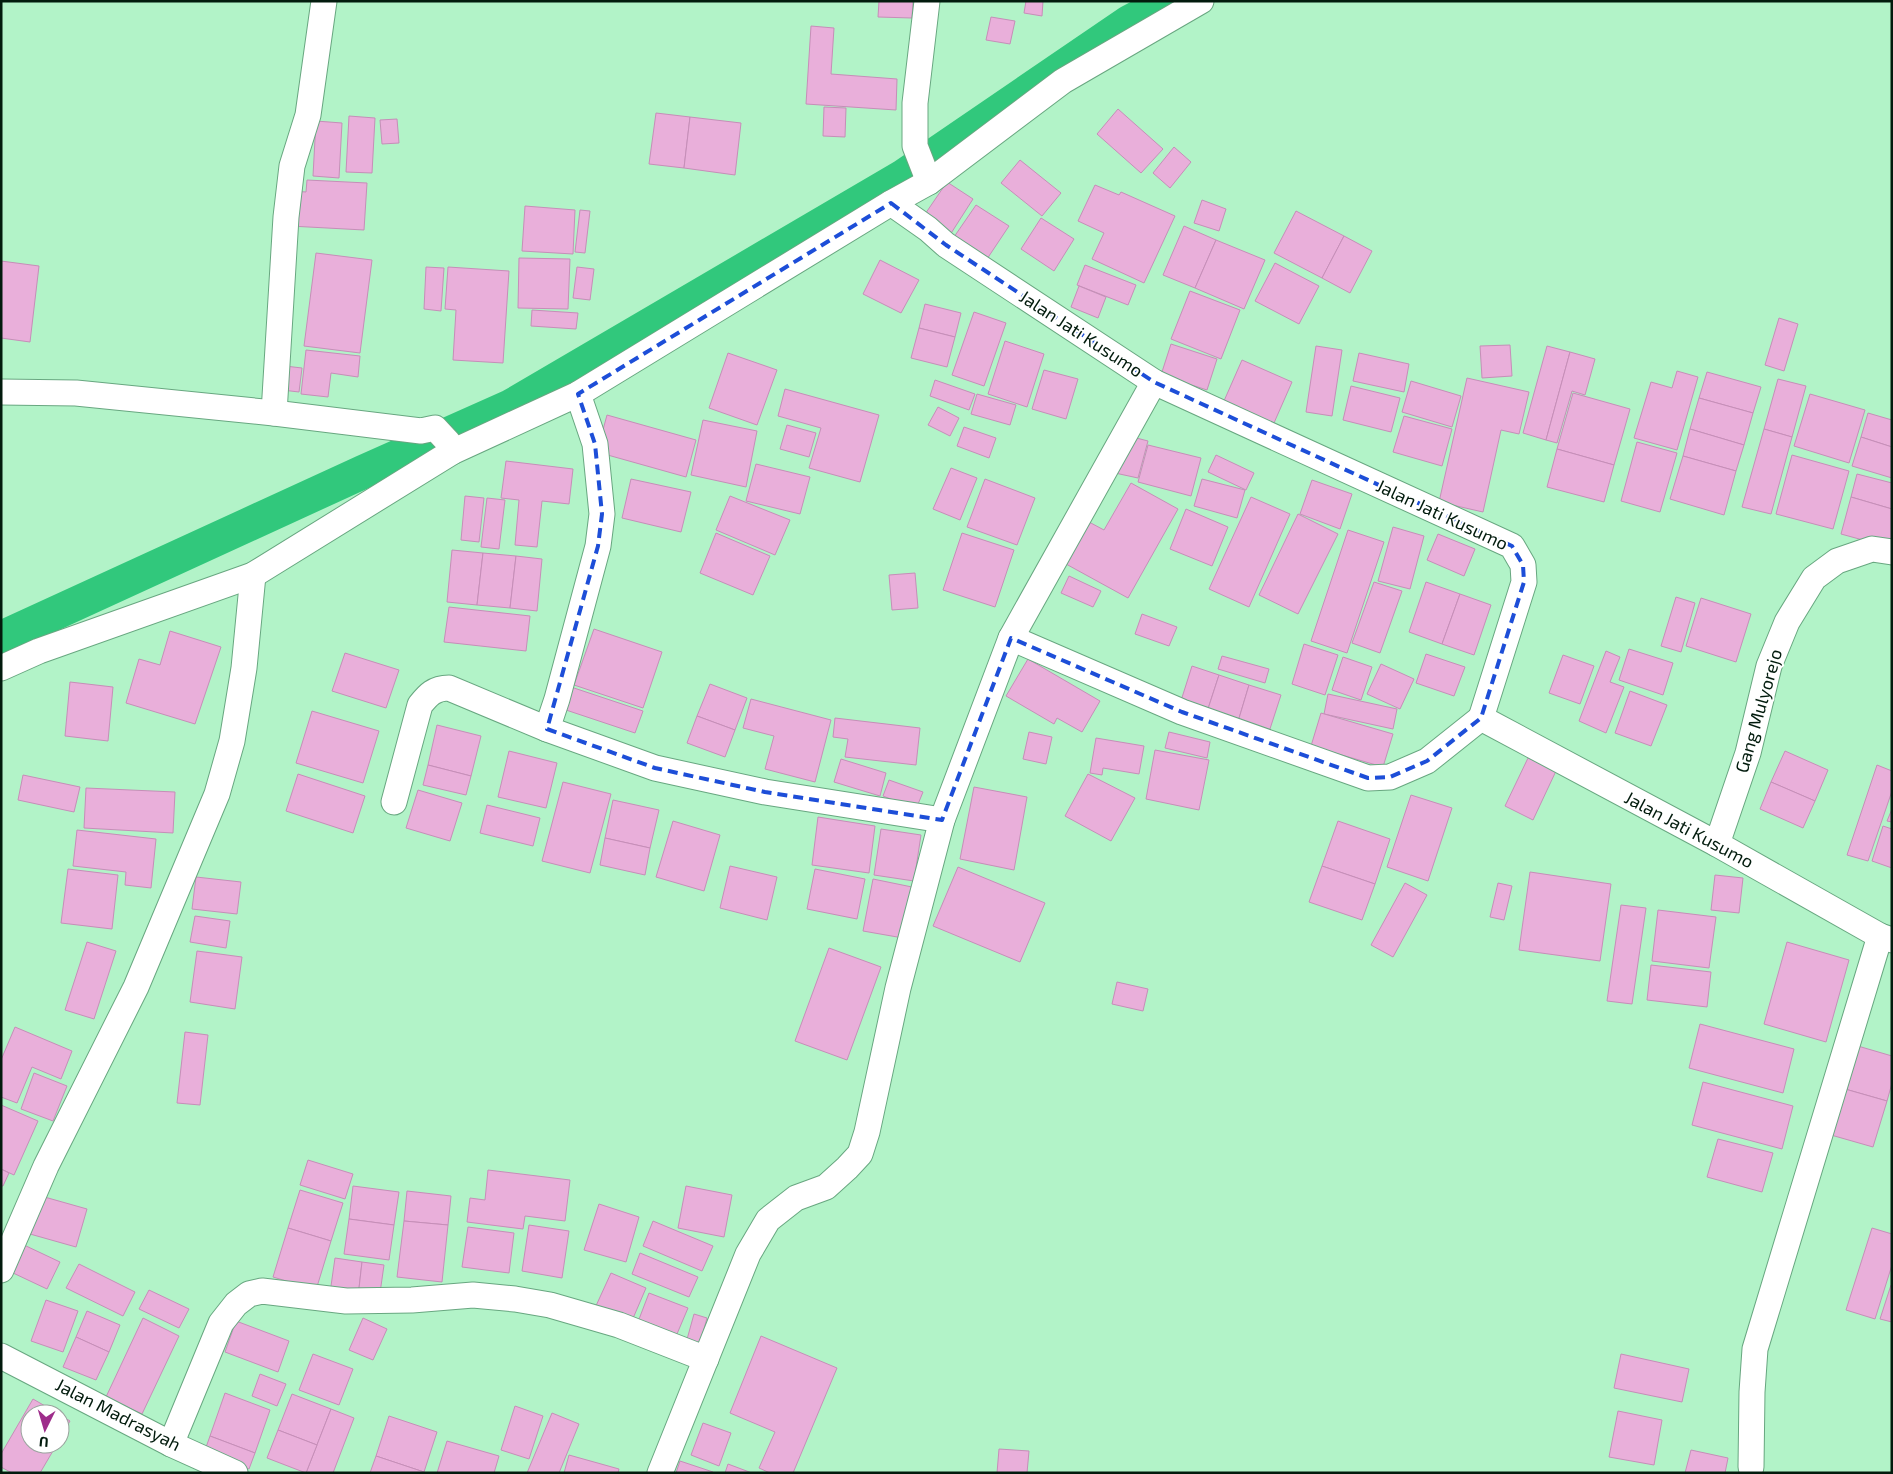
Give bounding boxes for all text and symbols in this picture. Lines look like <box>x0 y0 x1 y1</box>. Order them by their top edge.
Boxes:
street label: Jalan Jati Kusumo <box>1016 285 1147 381</box>
street label: Jalan Jati Kusumo <box>1373 474 1512 554</box>
street label: Gang Mulyorejo <box>1730 646 1786 775</box>
street label: Jalan Jati Kusumo <box>1621 786 1758 872</box>
street label: Jalan Madrasyah <box>52 1373 185 1455</box>
north arrow <box>20 1404 70 1454</box>
text: U <box>38 1434 49 1451</box>

